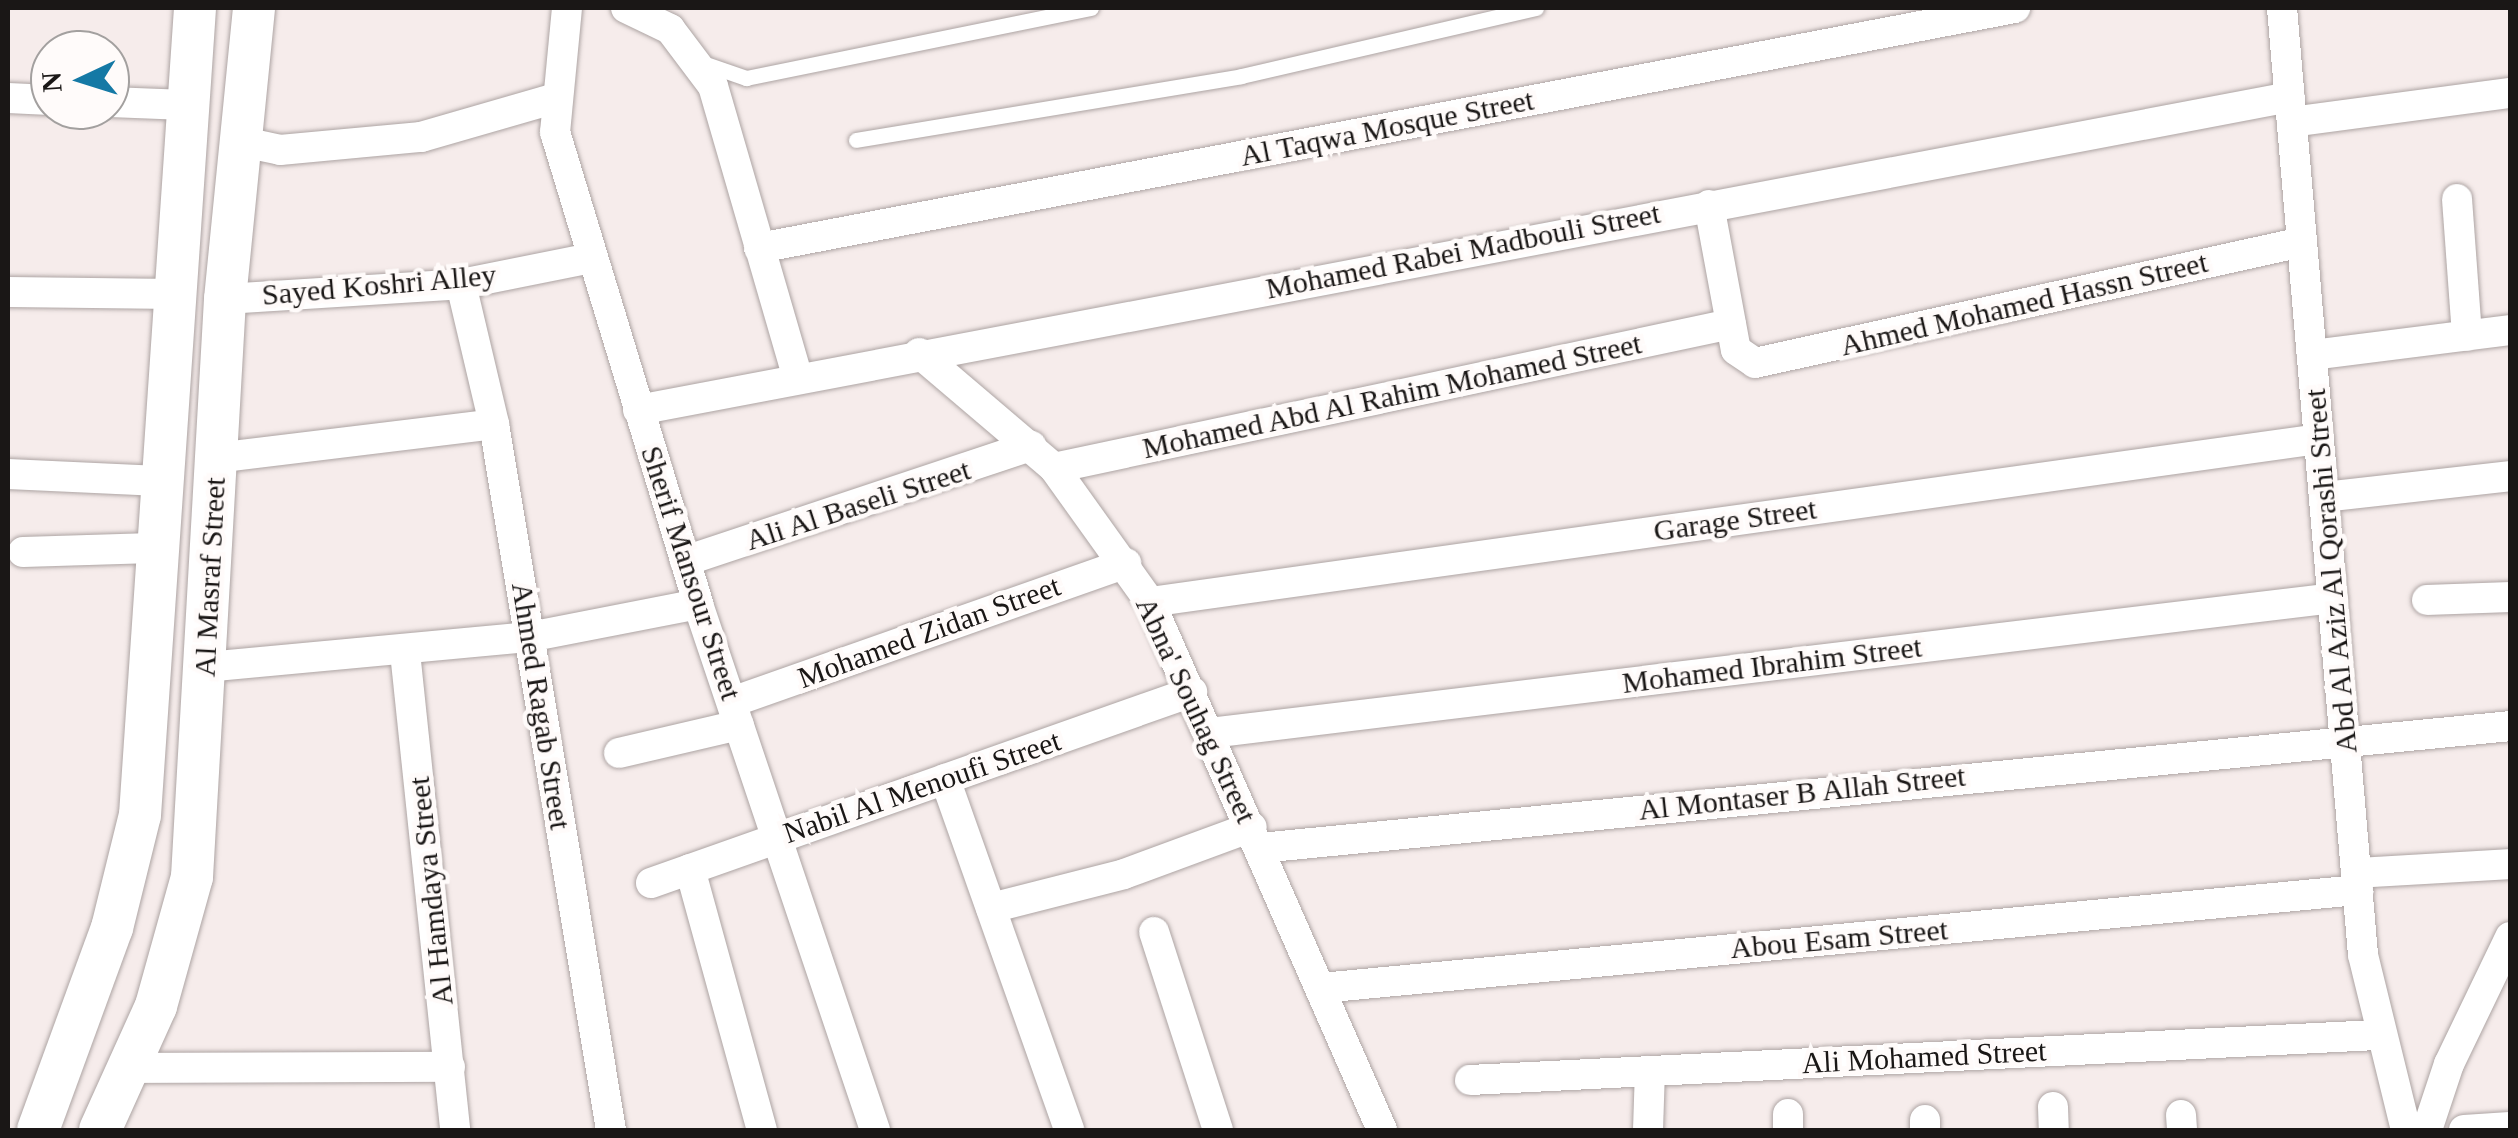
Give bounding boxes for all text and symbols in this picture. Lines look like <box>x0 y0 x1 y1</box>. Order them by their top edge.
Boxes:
north arrow <box>30 30 130 130</box>
text: N <box>35 71 68 93</box>
street label: Al Taqwa Mosque Street <box>1223 79 1551 177</box>
street label: Mohamed Rabei Madbouli Street <box>1245 192 1681 310</box>
street label: Ahmed Mohamed Hassn Street <box>1816 239 2232 369</box>
street label: Sayed Koshri Alley <box>255 256 503 314</box>
street label: Mohamed Abd Al Rahim Mohamed Street <box>1117 321 1667 471</box>
street label: Abd Al Aziz Al Qorashi Street <box>2296 377 2366 765</box>
street label: Sherif Mansour Street <box>629 429 753 717</box>
street label: Ali Al Baseli Street <box>736 450 980 560</box>
street label: Al Masraf Street <box>186 468 234 686</box>
street label: Garage Street <box>1642 489 1828 551</box>
street label: Mohamed Zidan Street <box>779 563 1079 701</box>
street label: Ahmed Ragab Street <box>502 567 580 845</box>
street label: Abna' Souhag Street <box>1123 580 1269 840</box>
street label: Mohamed Ibrahim Street <box>1605 627 1939 703</box>
street label: Nabil Al Menoufi Street <box>770 720 1074 854</box>
street label: Al Montaser B Allah Street <box>1625 757 1979 829</box>
street label: Al Hamdaya Street <box>400 765 462 1017</box>
street label: Abou Esam Street <box>1718 911 1960 967</box>
street label: Ali Mohamed Street <box>1791 1032 2057 1082</box>

